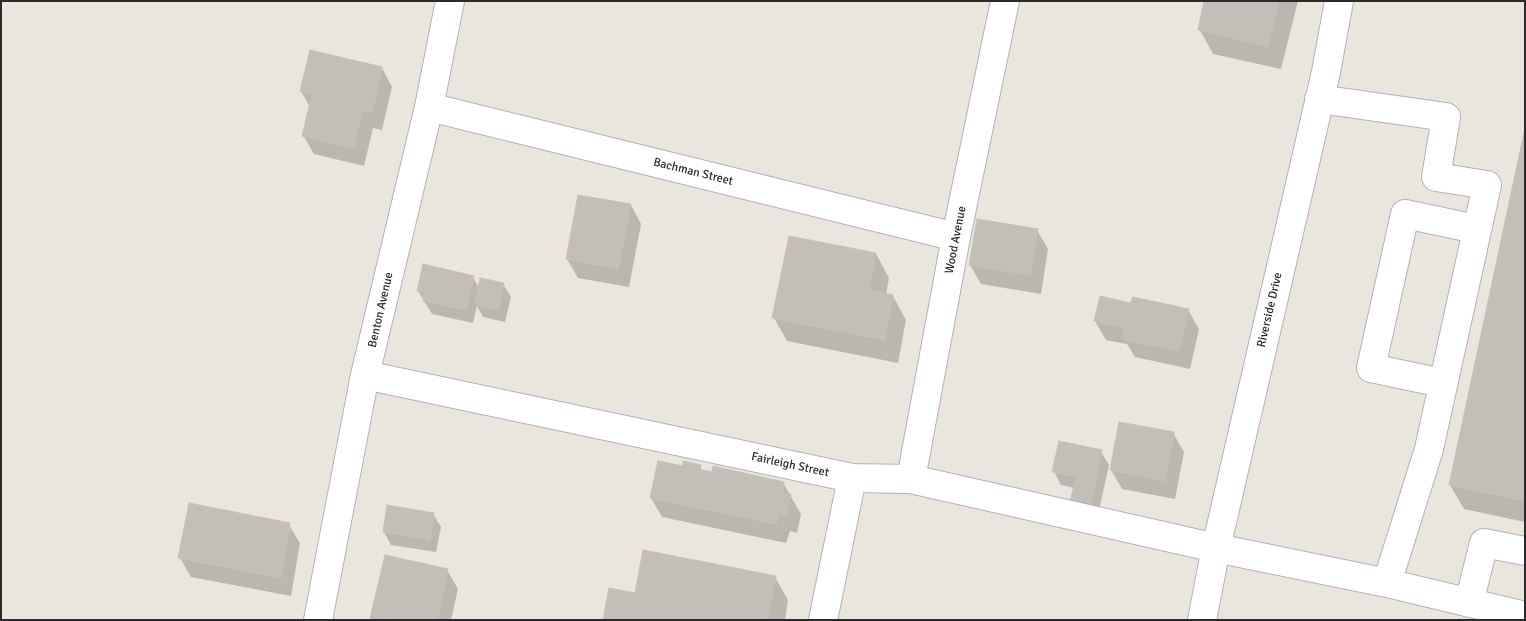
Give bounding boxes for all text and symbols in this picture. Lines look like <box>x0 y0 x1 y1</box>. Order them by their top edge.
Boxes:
street label: Bachman Street <box>652 155 734 189</box>
street label: Wood Avenue <box>942 205 970 275</box>
street label: Benton Avenue <box>365 271 397 349</box>
street label: Riverside Drive <box>1254 271 1286 349</box>
street label: Fairleigh Street <box>750 450 830 480</box>

